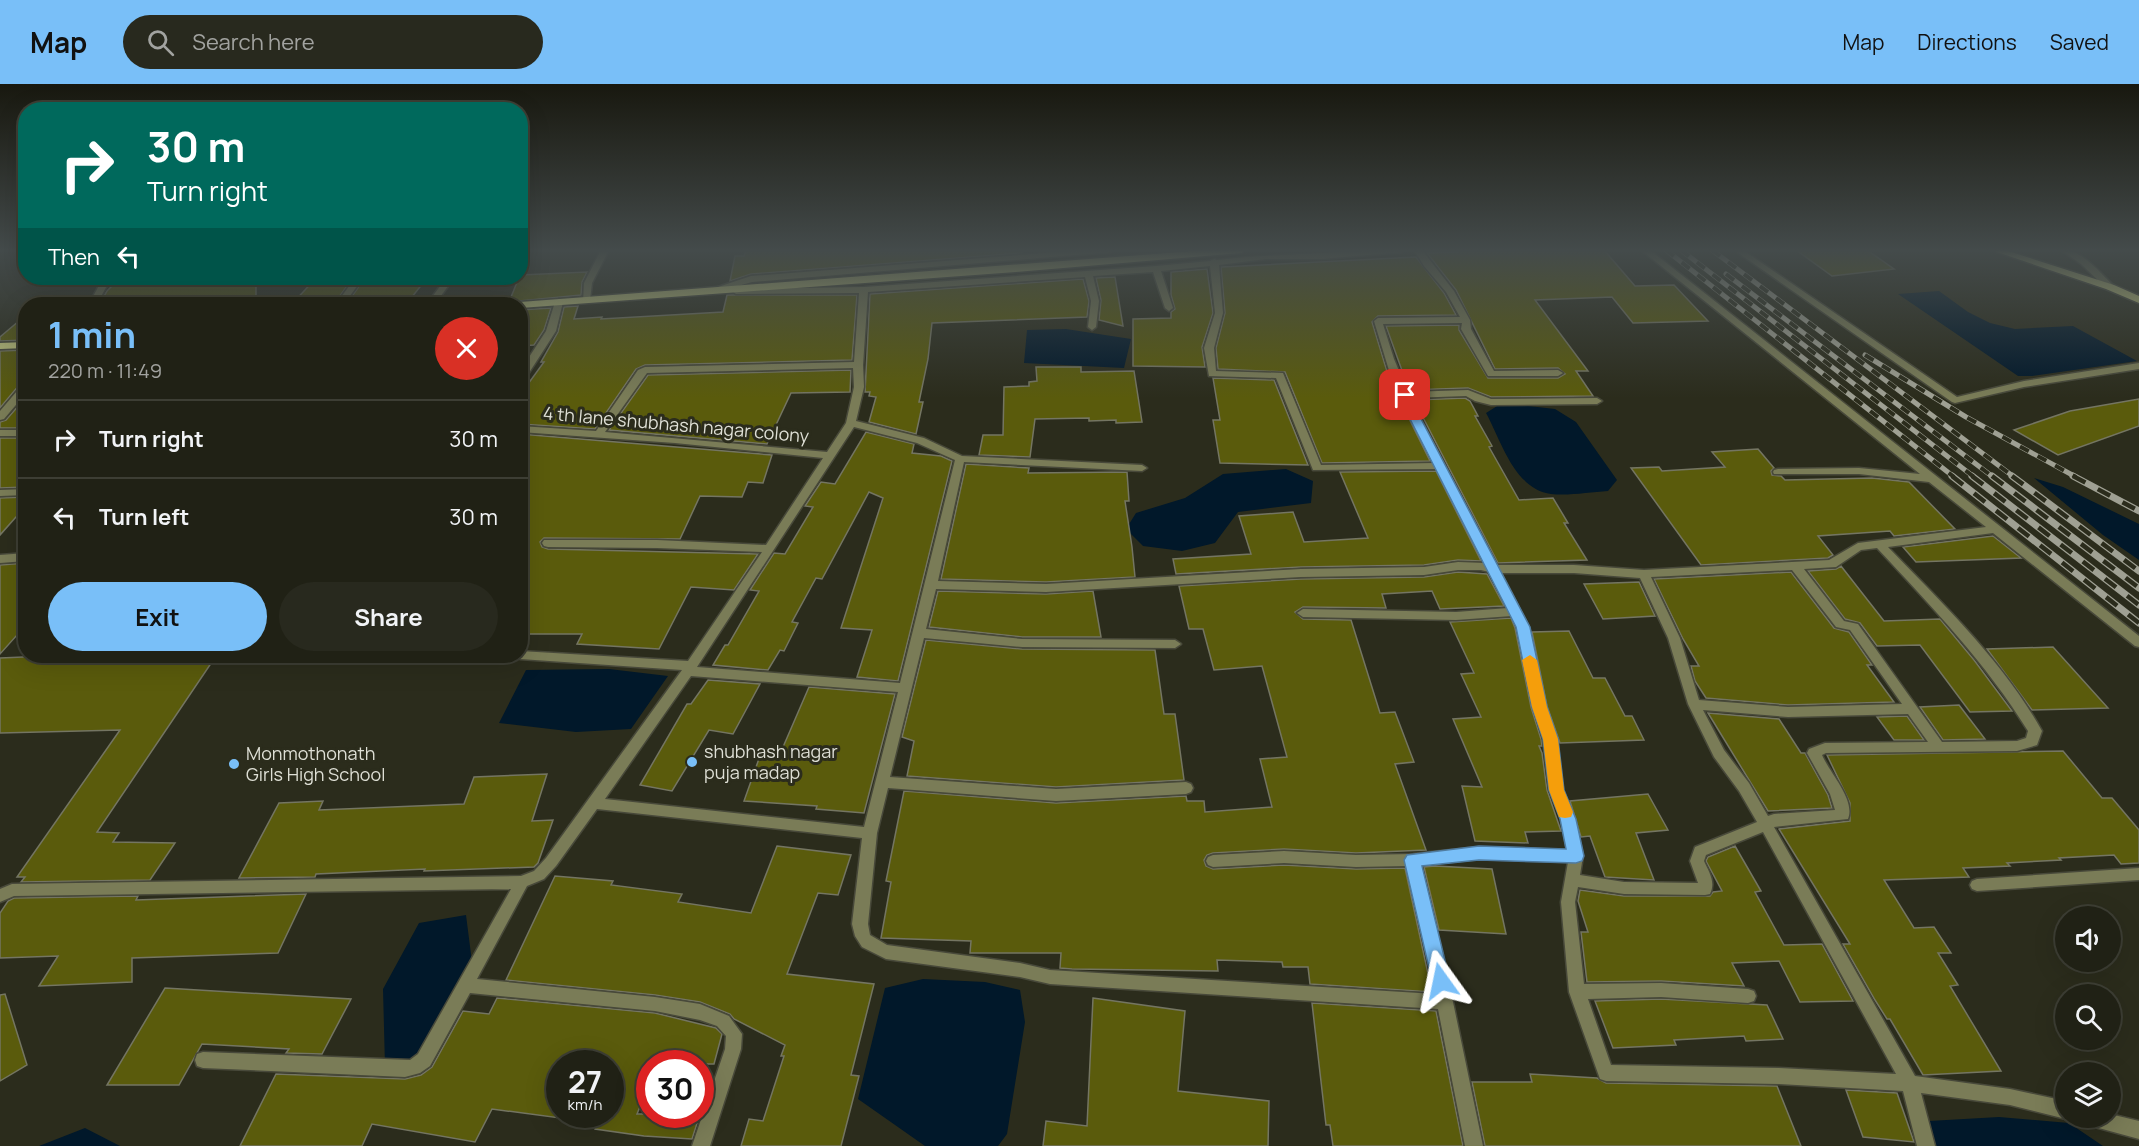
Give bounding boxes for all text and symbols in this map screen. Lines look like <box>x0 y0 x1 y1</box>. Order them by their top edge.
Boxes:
search box <box>123 15 543 69</box>
text: Map <box>30 23 87 61</box>
icon: search <box>144 26 177 59</box>
text: Search here <box>192 27 315 57</box>
text: Map <box>1843 28 1884 56</box>
text: Directions <box>1917 28 2017 56</box>
text: Saved <box>2050 28 2109 56</box>
text: 30 m <box>147 117 245 175</box>
icon: right <box>48 126 126 204</box>
text: Turn right <box>147 172 268 209</box>
icon: left <box>112 240 145 273</box>
text: Then <box>48 242 100 272</box>
text: 1 min <box>48 310 136 359</box>
button: close <box>435 317 498 380</box>
text: 220 m · 11:49 <box>48 357 162 384</box>
pin <box>1379 369 1430 420</box>
icon: arrive <box>1388 378 1421 411</box>
street label: 4 th lane shubhash nagar colony <box>542 400 811 448</box>
icon: right <box>48 423 81 456</box>
text: Turn right <box>99 424 204 454</box>
text: 30 m <box>449 424 498 454</box>
icon: left <box>48 501 81 534</box>
text: Turn left <box>99 502 189 532</box>
text: 30 m <box>449 502 498 532</box>
button: Exit <box>48 582 267 651</box>
button: Share <box>279 582 498 651</box>
place label: shubhash nagar puja madap <box>704 739 838 784</box>
place label: Monmothonath Girls High School <box>246 741 385 786</box>
marker: shubhash nagar puja madap <box>685 755 699 769</box>
marker: Monmothonath Girls High School <box>227 757 241 771</box>
map controls <box>2055 906 2121 1128</box>
button: sound <box>2055 906 2121 972</box>
position arrow <box>1409 949 1473 1013</box>
button: search <box>2055 984 2121 1050</box>
speed limit sign: 30 <box>636 1050 714 1128</box>
text: 27 <box>568 1061 602 1102</box>
button: layers <box>2055 1062 2121 1128</box>
text: km/h <box>568 1094 602 1115</box>

